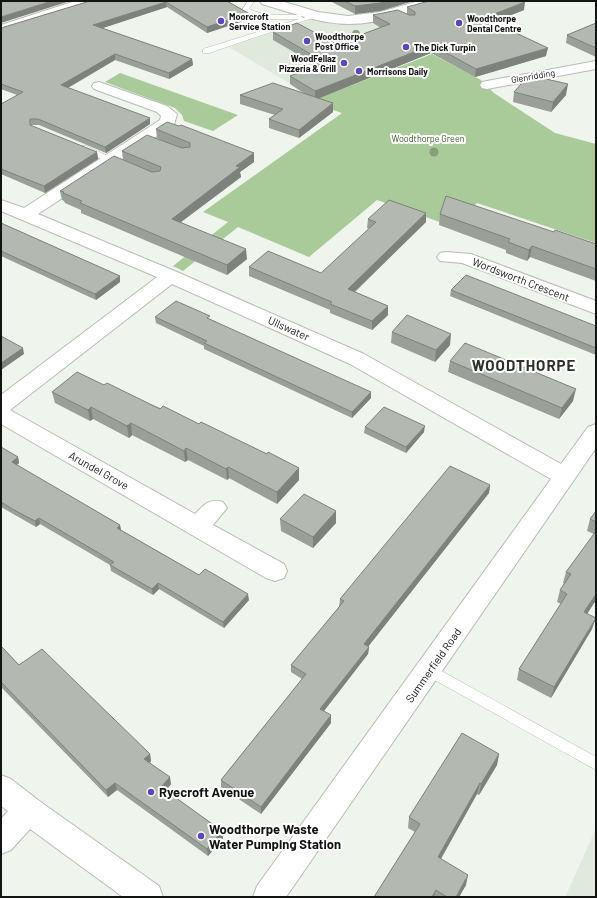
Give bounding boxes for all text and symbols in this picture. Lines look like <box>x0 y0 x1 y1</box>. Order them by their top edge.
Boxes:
place label: Moorcroft Service Station <box>229 11 290 32</box>
place label: Woodthorpe Dental Centre <box>467 13 522 34</box>
marker: Moorcroft Service Station <box>216 16 226 26</box>
marker: Woodthorpe Dental Centre <box>454 18 464 28</box>
place label: Woodthorpe Post Office <box>315 31 364 52</box>
marker: Woodthorpe Post Office <box>302 36 312 46</box>
marker: The Dick Turpin <box>401 42 411 52</box>
place label: The Dick Turpin <box>414 42 476 53</box>
place label: WoodFellaz Pizzeria & Grill <box>279 53 336 74</box>
marker: WoodFellaz Pizzeria & Grill <box>339 58 349 68</box>
marker: Morrisons Daily <box>354 66 364 76</box>
place label: Morrisons Daily <box>367 66 428 77</box>
street label: Glenridding <box>510 67 556 85</box>
park label: Woodthorpe Green <box>391 133 465 144</box>
street label: Wordsworth Crescent <box>470 254 572 304</box>
street label: Ullswater <box>266 313 312 343</box>
district label: WOODTHORPE <box>472 356 576 374</box>
street label: Arundel Grove <box>67 448 131 492</box>
street label: Summerfield Road <box>402 625 464 705</box>
place label: Ryecroft Avenue <box>159 784 254 800</box>
marker: Ryecroft Avenue <box>146 787 156 797</box>
place label: Woodthorpe Waste Water Pumping Station <box>209 821 341 852</box>
marker: Woodthorpe Waste Water Pumping Station <box>196 831 206 841</box>

